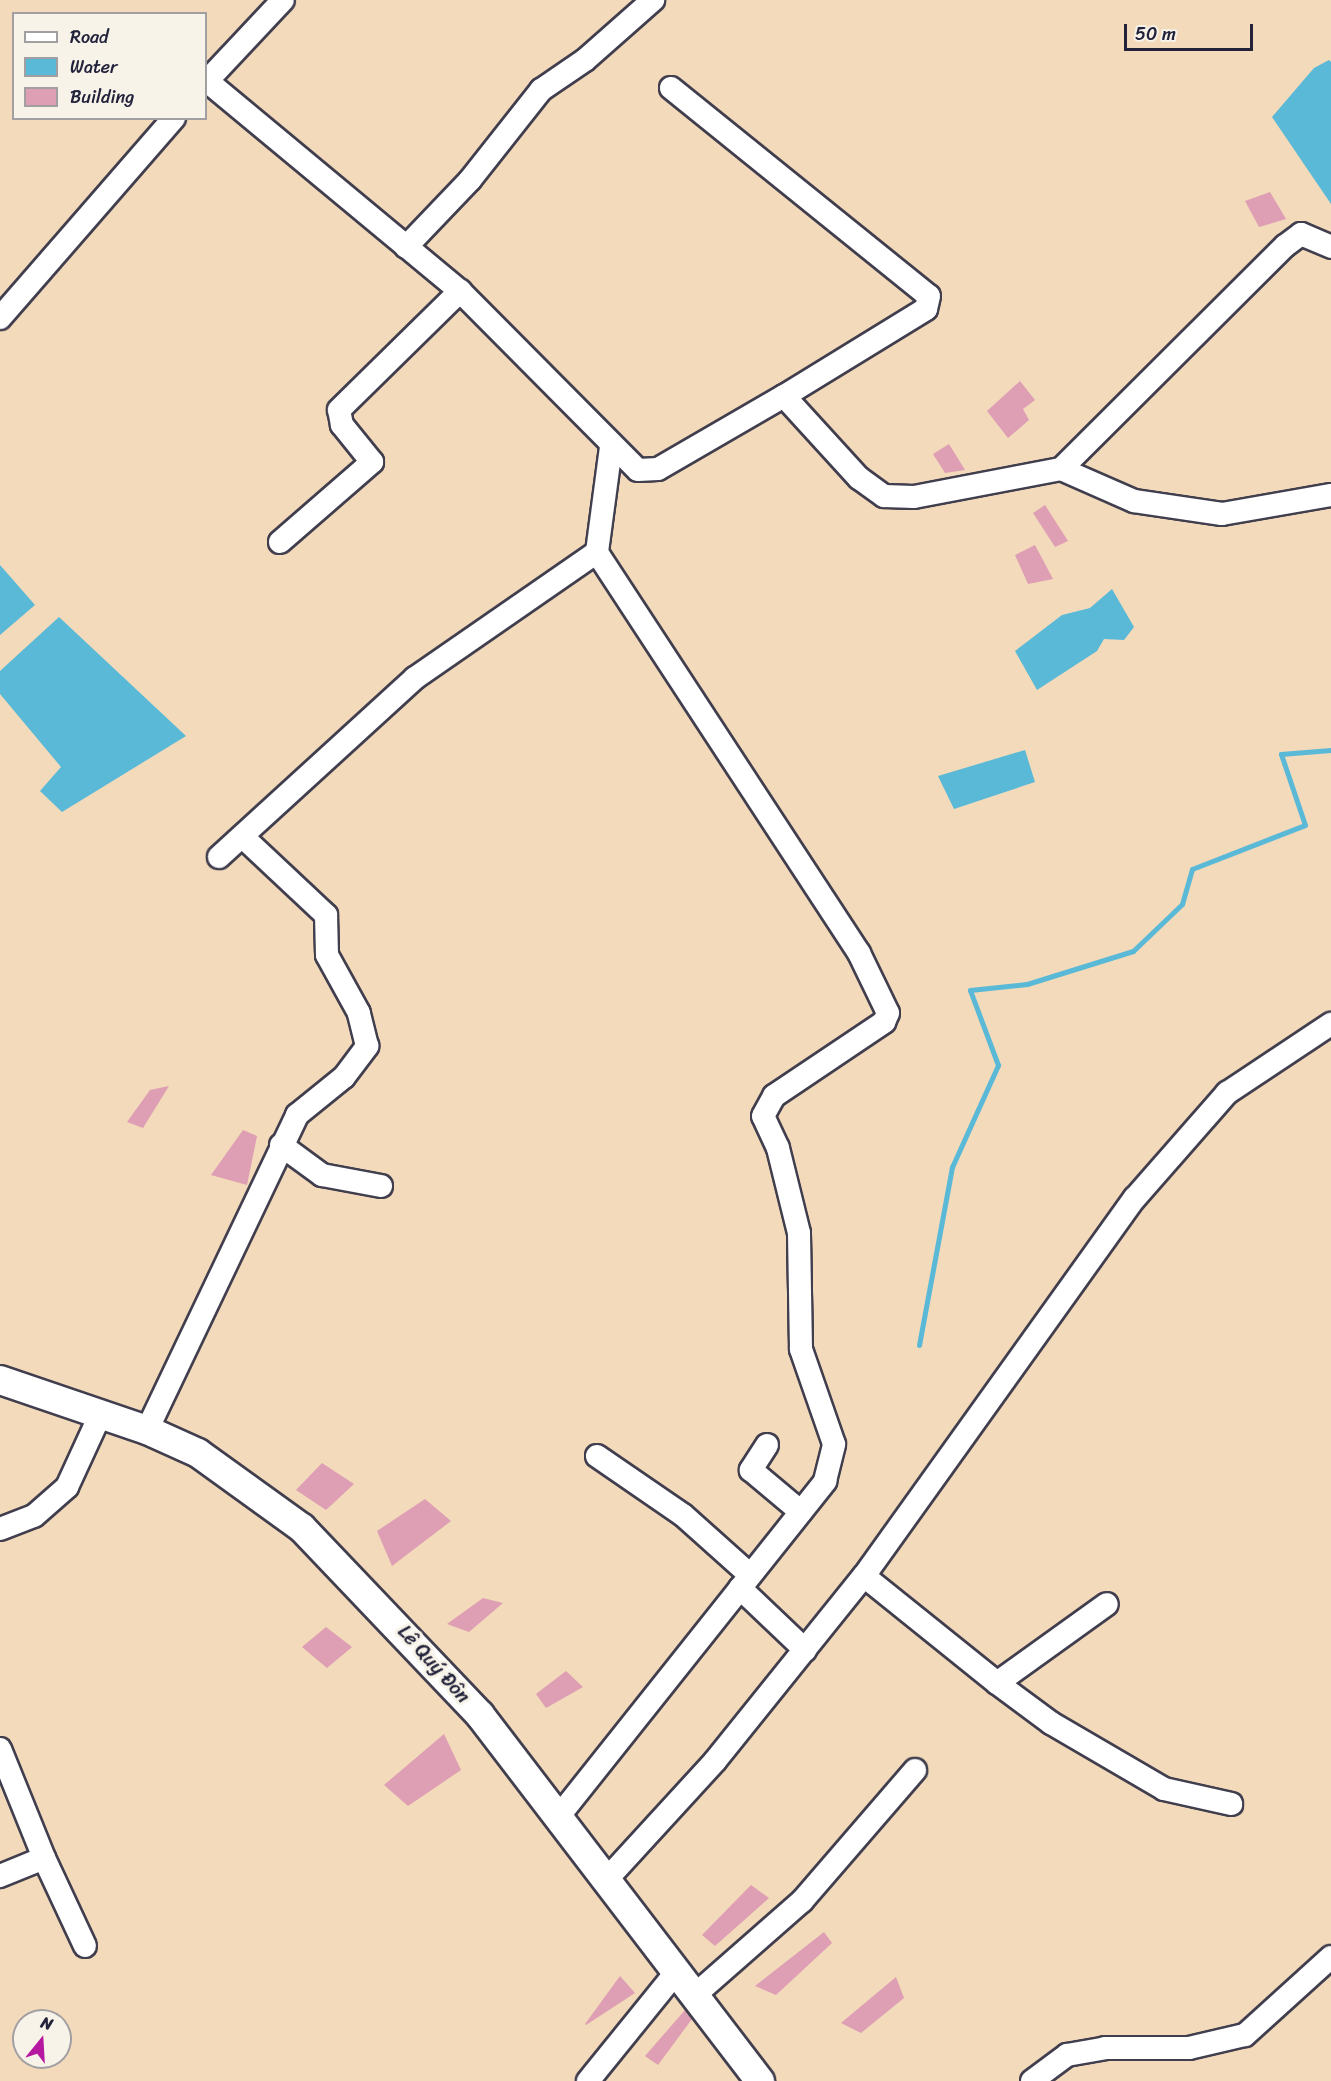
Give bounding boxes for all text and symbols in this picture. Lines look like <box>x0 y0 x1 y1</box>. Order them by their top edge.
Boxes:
legend <box>12 12 207 120</box>
scale bar <box>1127 12 1256 50</box>
text: 50 m <box>1135 18 1176 50</box>
text: Road <box>70 21 109 53</box>
text: Water <box>70 51 117 83</box>
text: Building <box>70 81 134 113</box>
street label: Lê Quý Đôn <box>393 1620 475 1708</box>
text: N <box>37 2008 57 2039</box>
north arrow <box>12 2009 72 2069</box>

